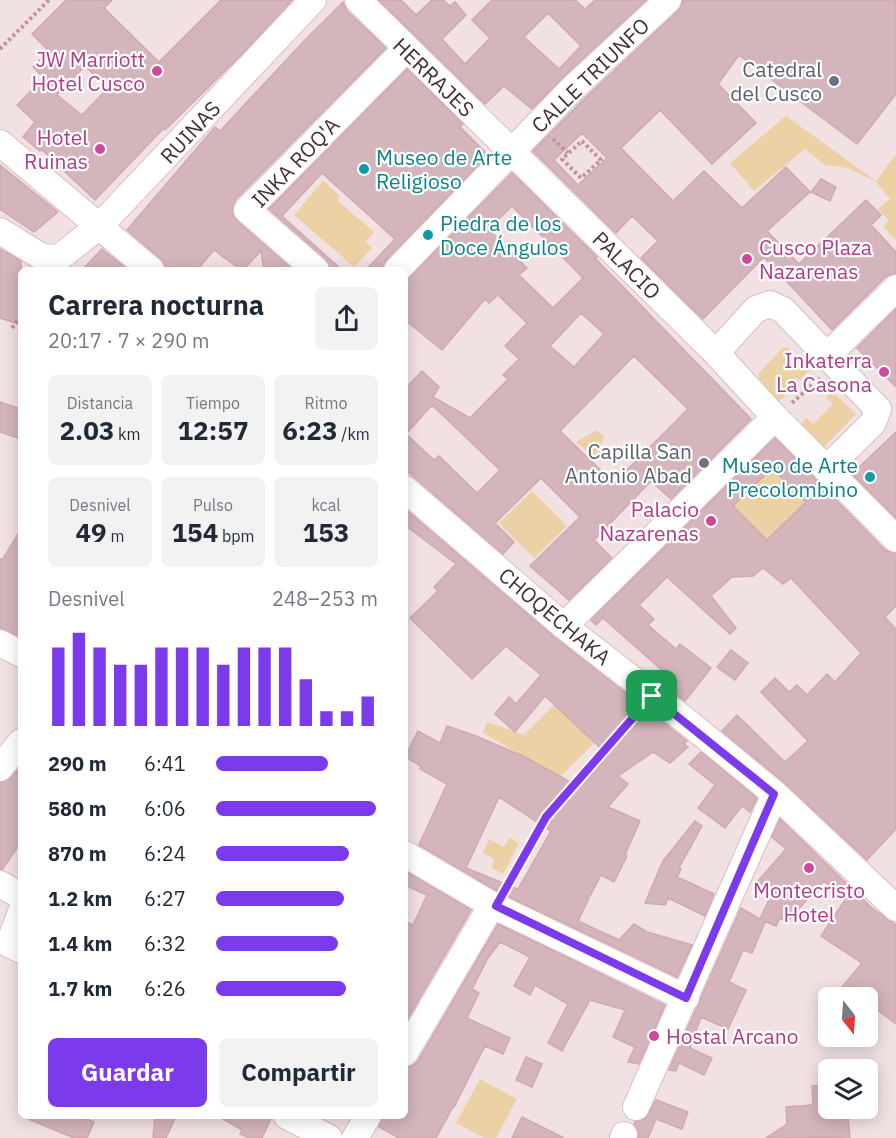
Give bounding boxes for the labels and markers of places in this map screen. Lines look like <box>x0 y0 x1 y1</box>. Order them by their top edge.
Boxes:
place label: JW Marriott Hotel Cusco <box>32 45 145 97</box>
place label: Catedral del Cusco <box>730 55 822 107</box>
marker: JW Marriott Hotel Cusco <box>150 64 164 78</box>
marker: Catedral del Cusco <box>827 74 841 88</box>
place label: Hotel Ruinas <box>24 123 88 175</box>
marker: Hotel Ruinas <box>93 142 107 156</box>
place label: Museo de Arte Religioso <box>376 143 512 195</box>
marker: Museo de Arte Religioso <box>357 162 371 176</box>
place label: Piedra de los Doce Ángulos <box>440 209 569 261</box>
marker: Piedra de los Doce Ángulos <box>421 228 435 242</box>
place label: Cusco Plaza Nazarenas <box>759 233 872 285</box>
marker: Cusco Plaza Nazarenas <box>740 252 754 266</box>
place label: Inkaterra La Casona <box>776 346 872 398</box>
marker: Inkaterra La Casona <box>877 365 891 379</box>
place label: Capilla San Antonio Abad <box>565 437 692 489</box>
place label: Museo de Arte Precolombino <box>722 451 858 503</box>
marker: Capilla San Antonio Abad <box>697 456 711 470</box>
marker: Museo de Arte Precolombino <box>863 470 877 484</box>
place label: Palacio Nazarenas <box>599 495 699 547</box>
marker: Palacio Nazarenas <box>704 514 718 528</box>
pin <box>626 670 677 721</box>
marker: Montecristo Hotel <box>802 861 816 875</box>
place label: Montecristo Hotel <box>753 876 865 928</box>
place label: Hostal Arcano <box>666 1022 798 1050</box>
marker: Hostal Arcano <box>647 1029 661 1043</box>

